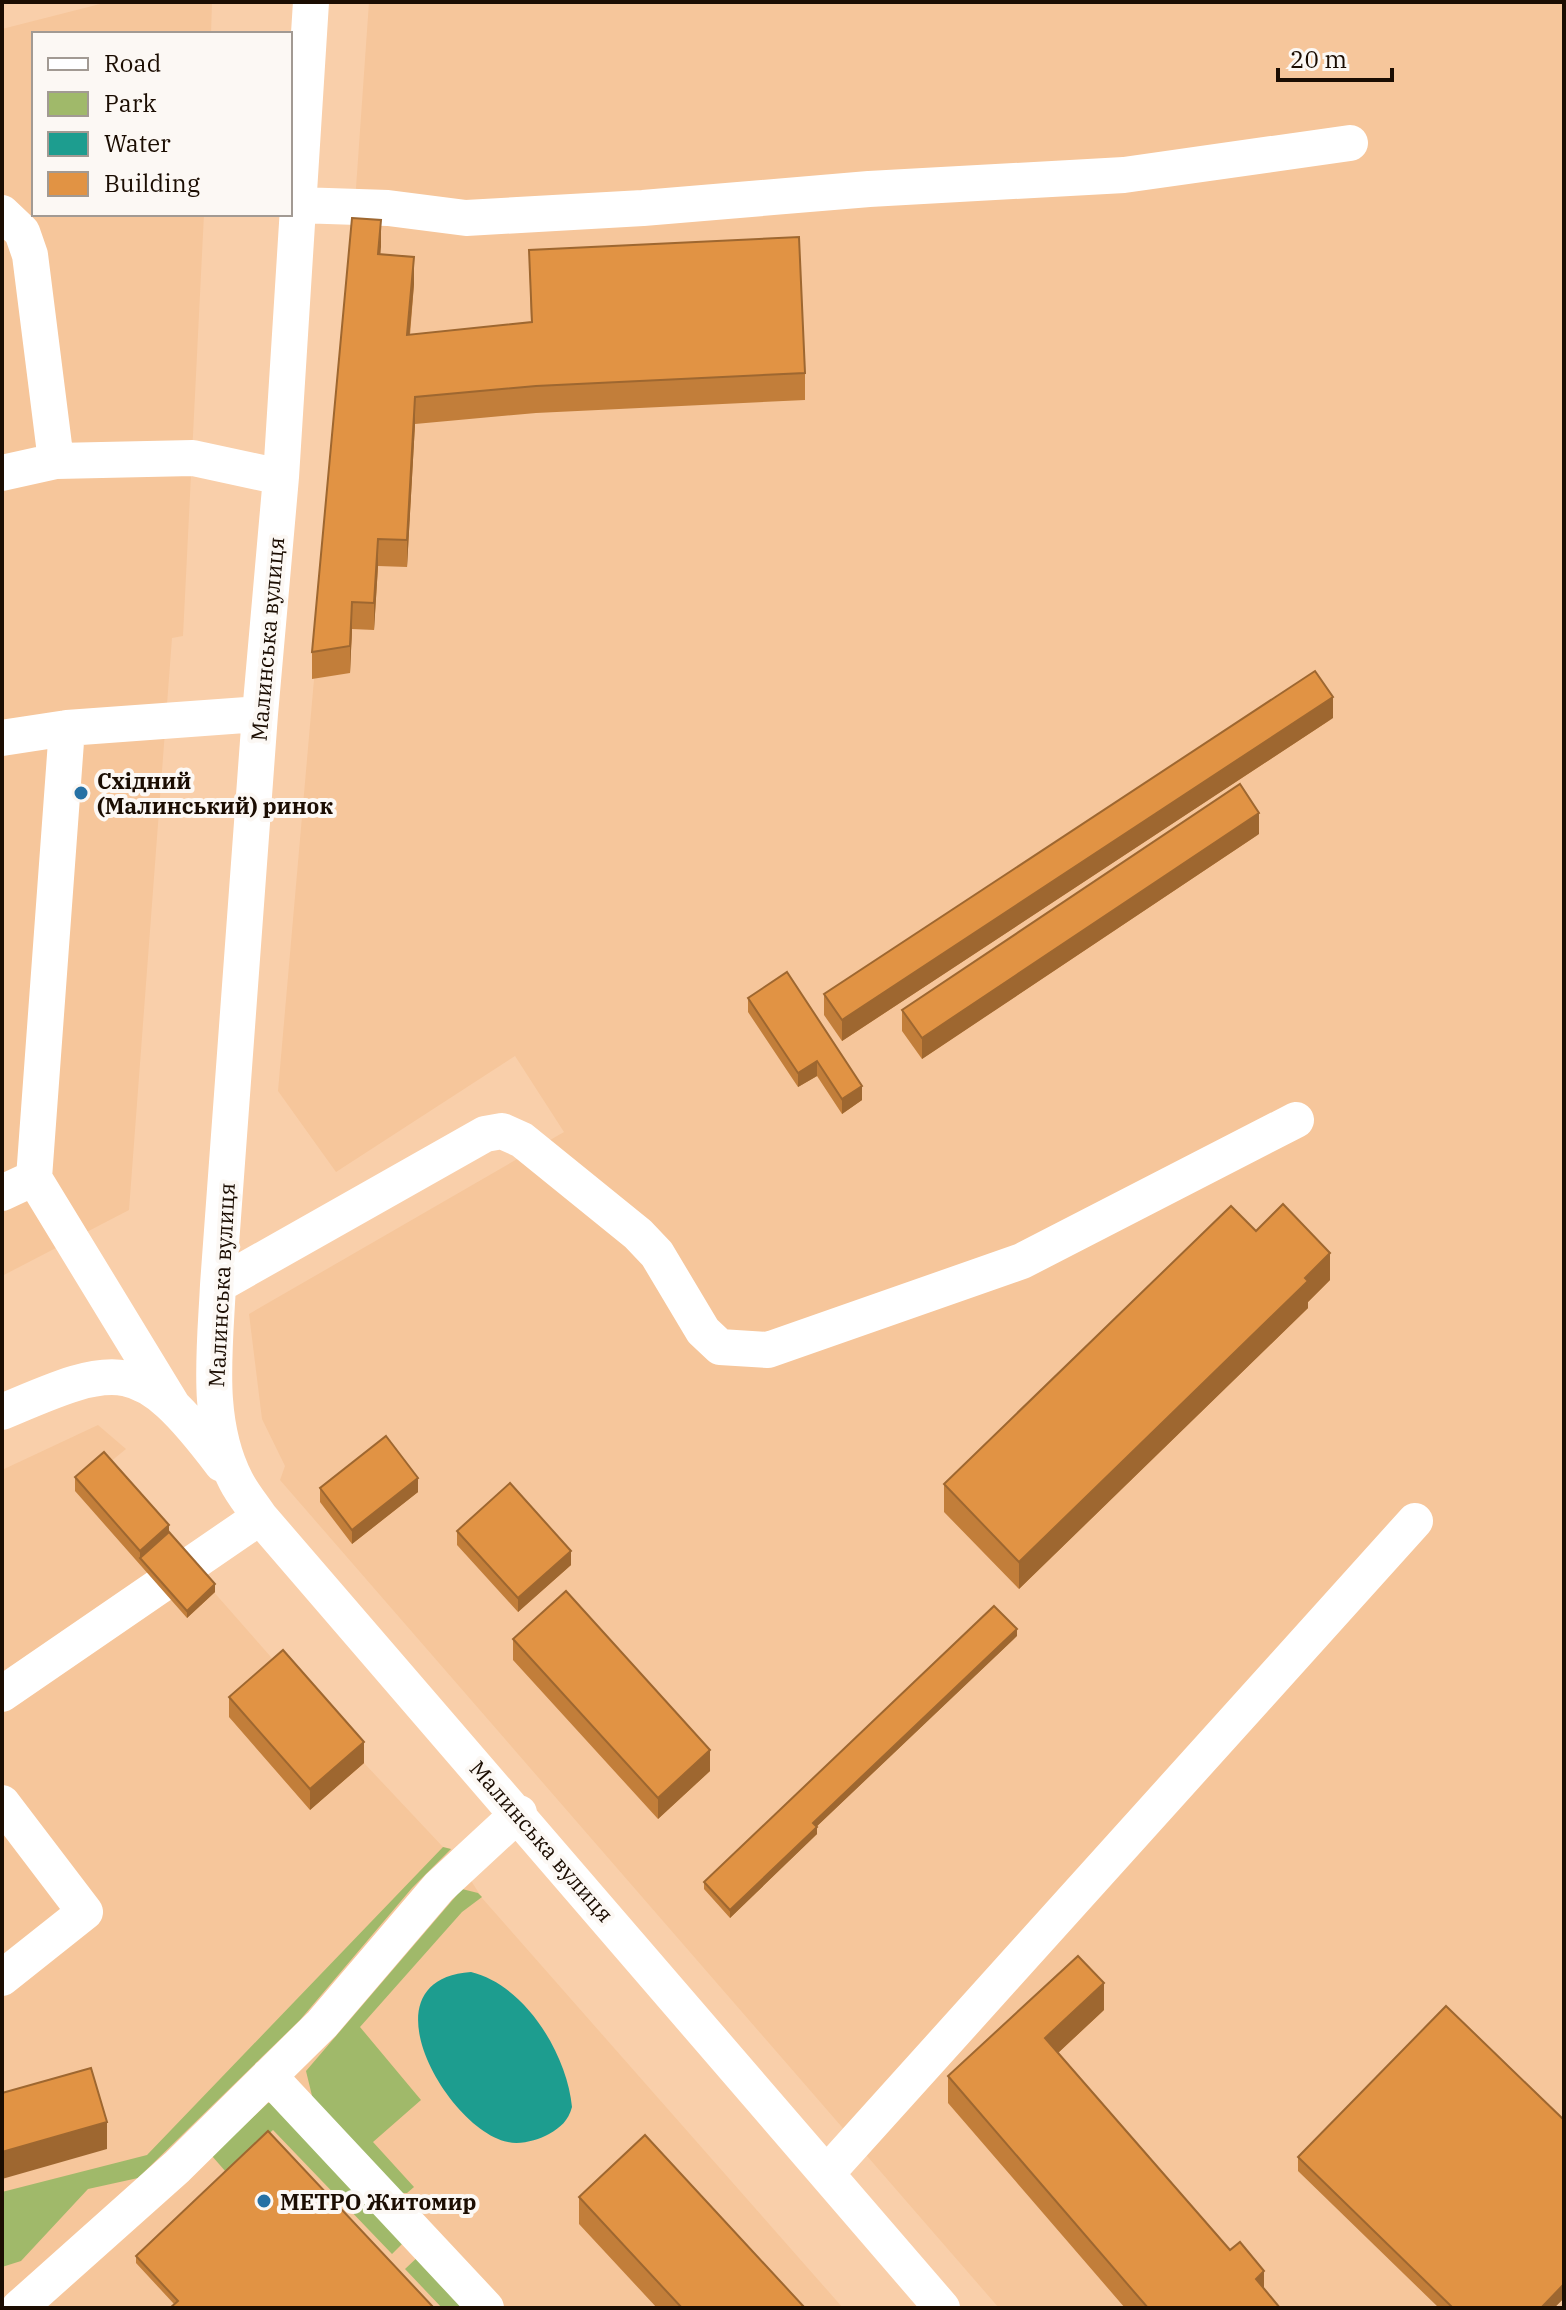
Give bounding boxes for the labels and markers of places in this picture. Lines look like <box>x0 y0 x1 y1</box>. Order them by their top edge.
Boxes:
place label: Східний (Малинський) ринок <box>97 766 333 820</box>
marker: Східний (Малинський) ринок <box>72 784 90 802</box>
place label: МЕТРО Житомир <box>280 2187 476 2216</box>
marker: МЕТРО Житомир <box>255 2192 273 2210</box>

